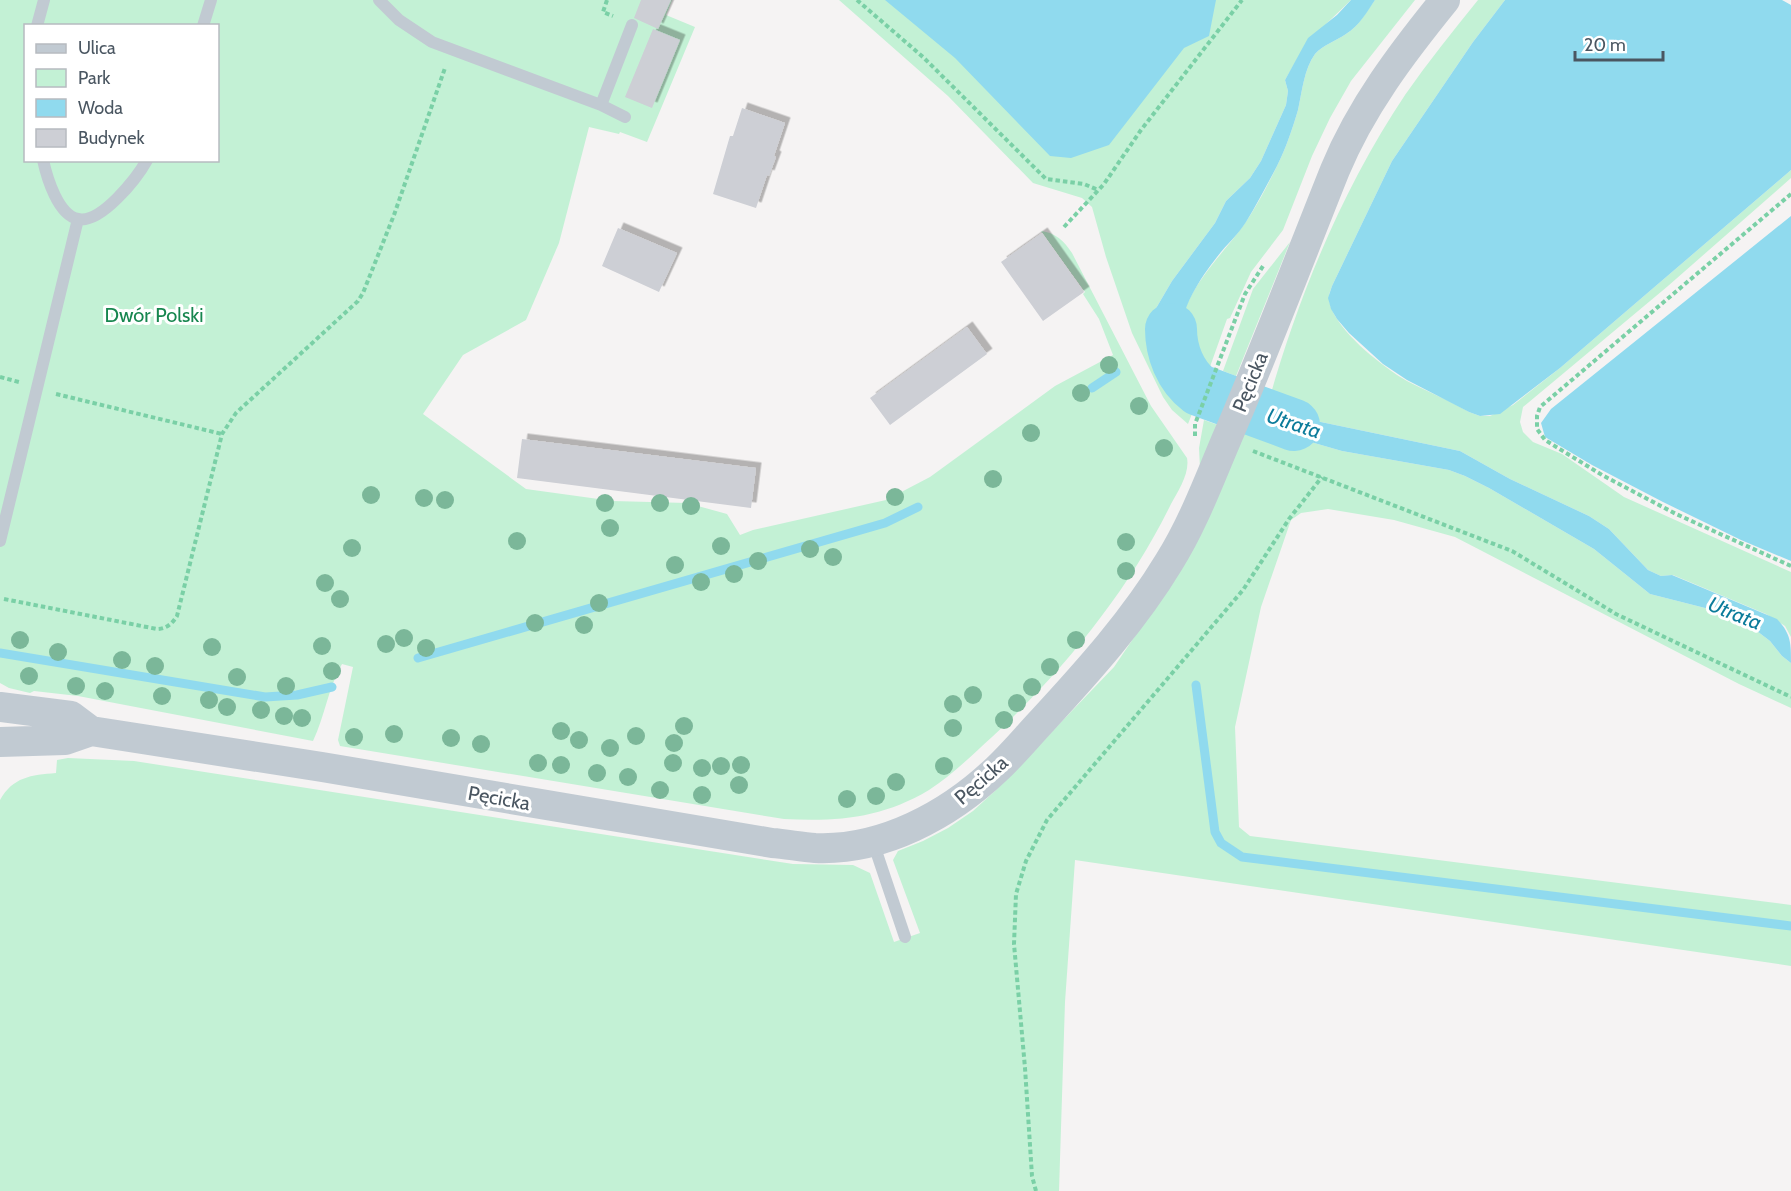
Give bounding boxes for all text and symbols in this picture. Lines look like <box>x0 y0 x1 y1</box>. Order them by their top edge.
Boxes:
legend <box>24 24 219 162</box>
scale bar <box>1575 24 1664 62</box>
text: 20 m <box>1584 34 1626 56</box>
text: Ulica <box>78 37 116 59</box>
text: Park <box>78 67 111 89</box>
text: Woda <box>78 97 123 119</box>
text: Budynek <box>78 127 145 149</box>
park label: Dwór Polski <box>104 303 204 327</box>
street label: Pęcicka <box>1227 348 1273 415</box>
water label: Utrata <box>1264 403 1324 443</box>
water label: Utrata <box>1705 591 1765 635</box>
street label: Pęcicka <box>950 750 1013 810</box>
street label: Pęcicka <box>466 781 532 815</box>

